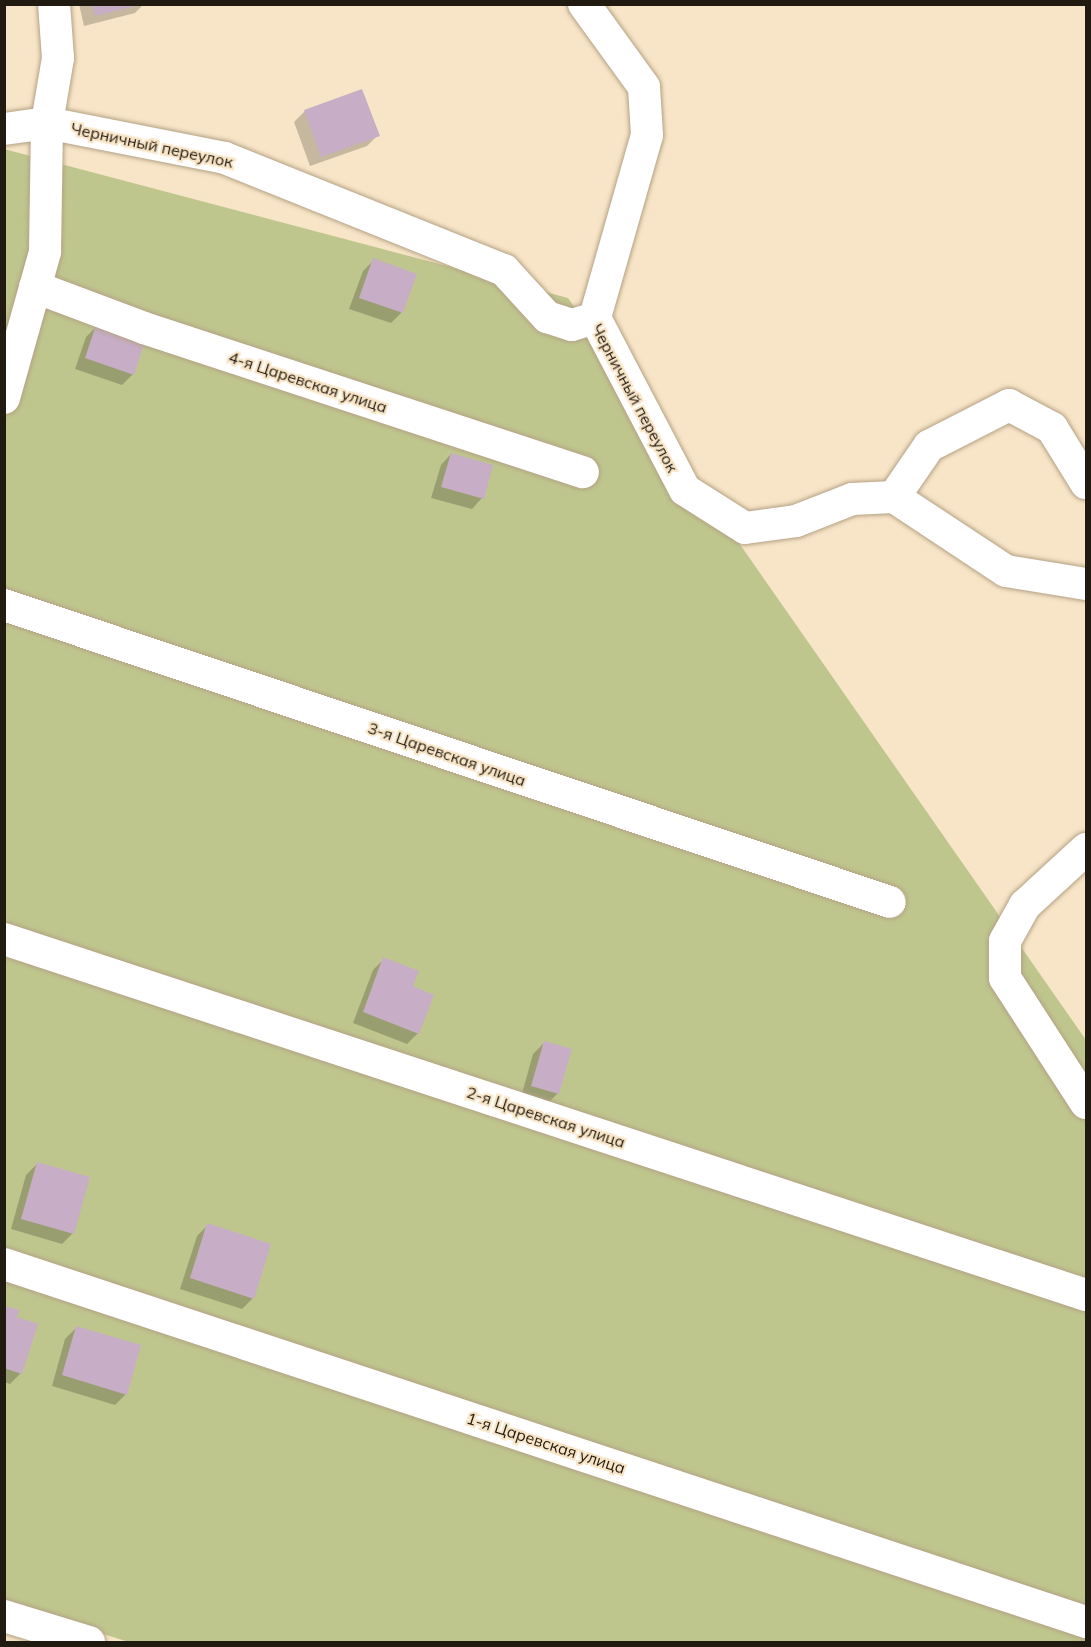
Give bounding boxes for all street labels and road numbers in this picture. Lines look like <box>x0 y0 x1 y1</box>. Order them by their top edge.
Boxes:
street label: Черничный переулок <box>69 118 235 172</box>
street label: Черничный переулок <box>588 321 682 475</box>
street label: 4-я Царевская улица <box>226 347 390 417</box>
street label: 3-я Царевская улица <box>366 718 528 790</box>
street label: 2-я Царевская улица <box>464 1082 628 1152</box>
street label: 1-я Царевская улица <box>464 1408 628 1478</box>

